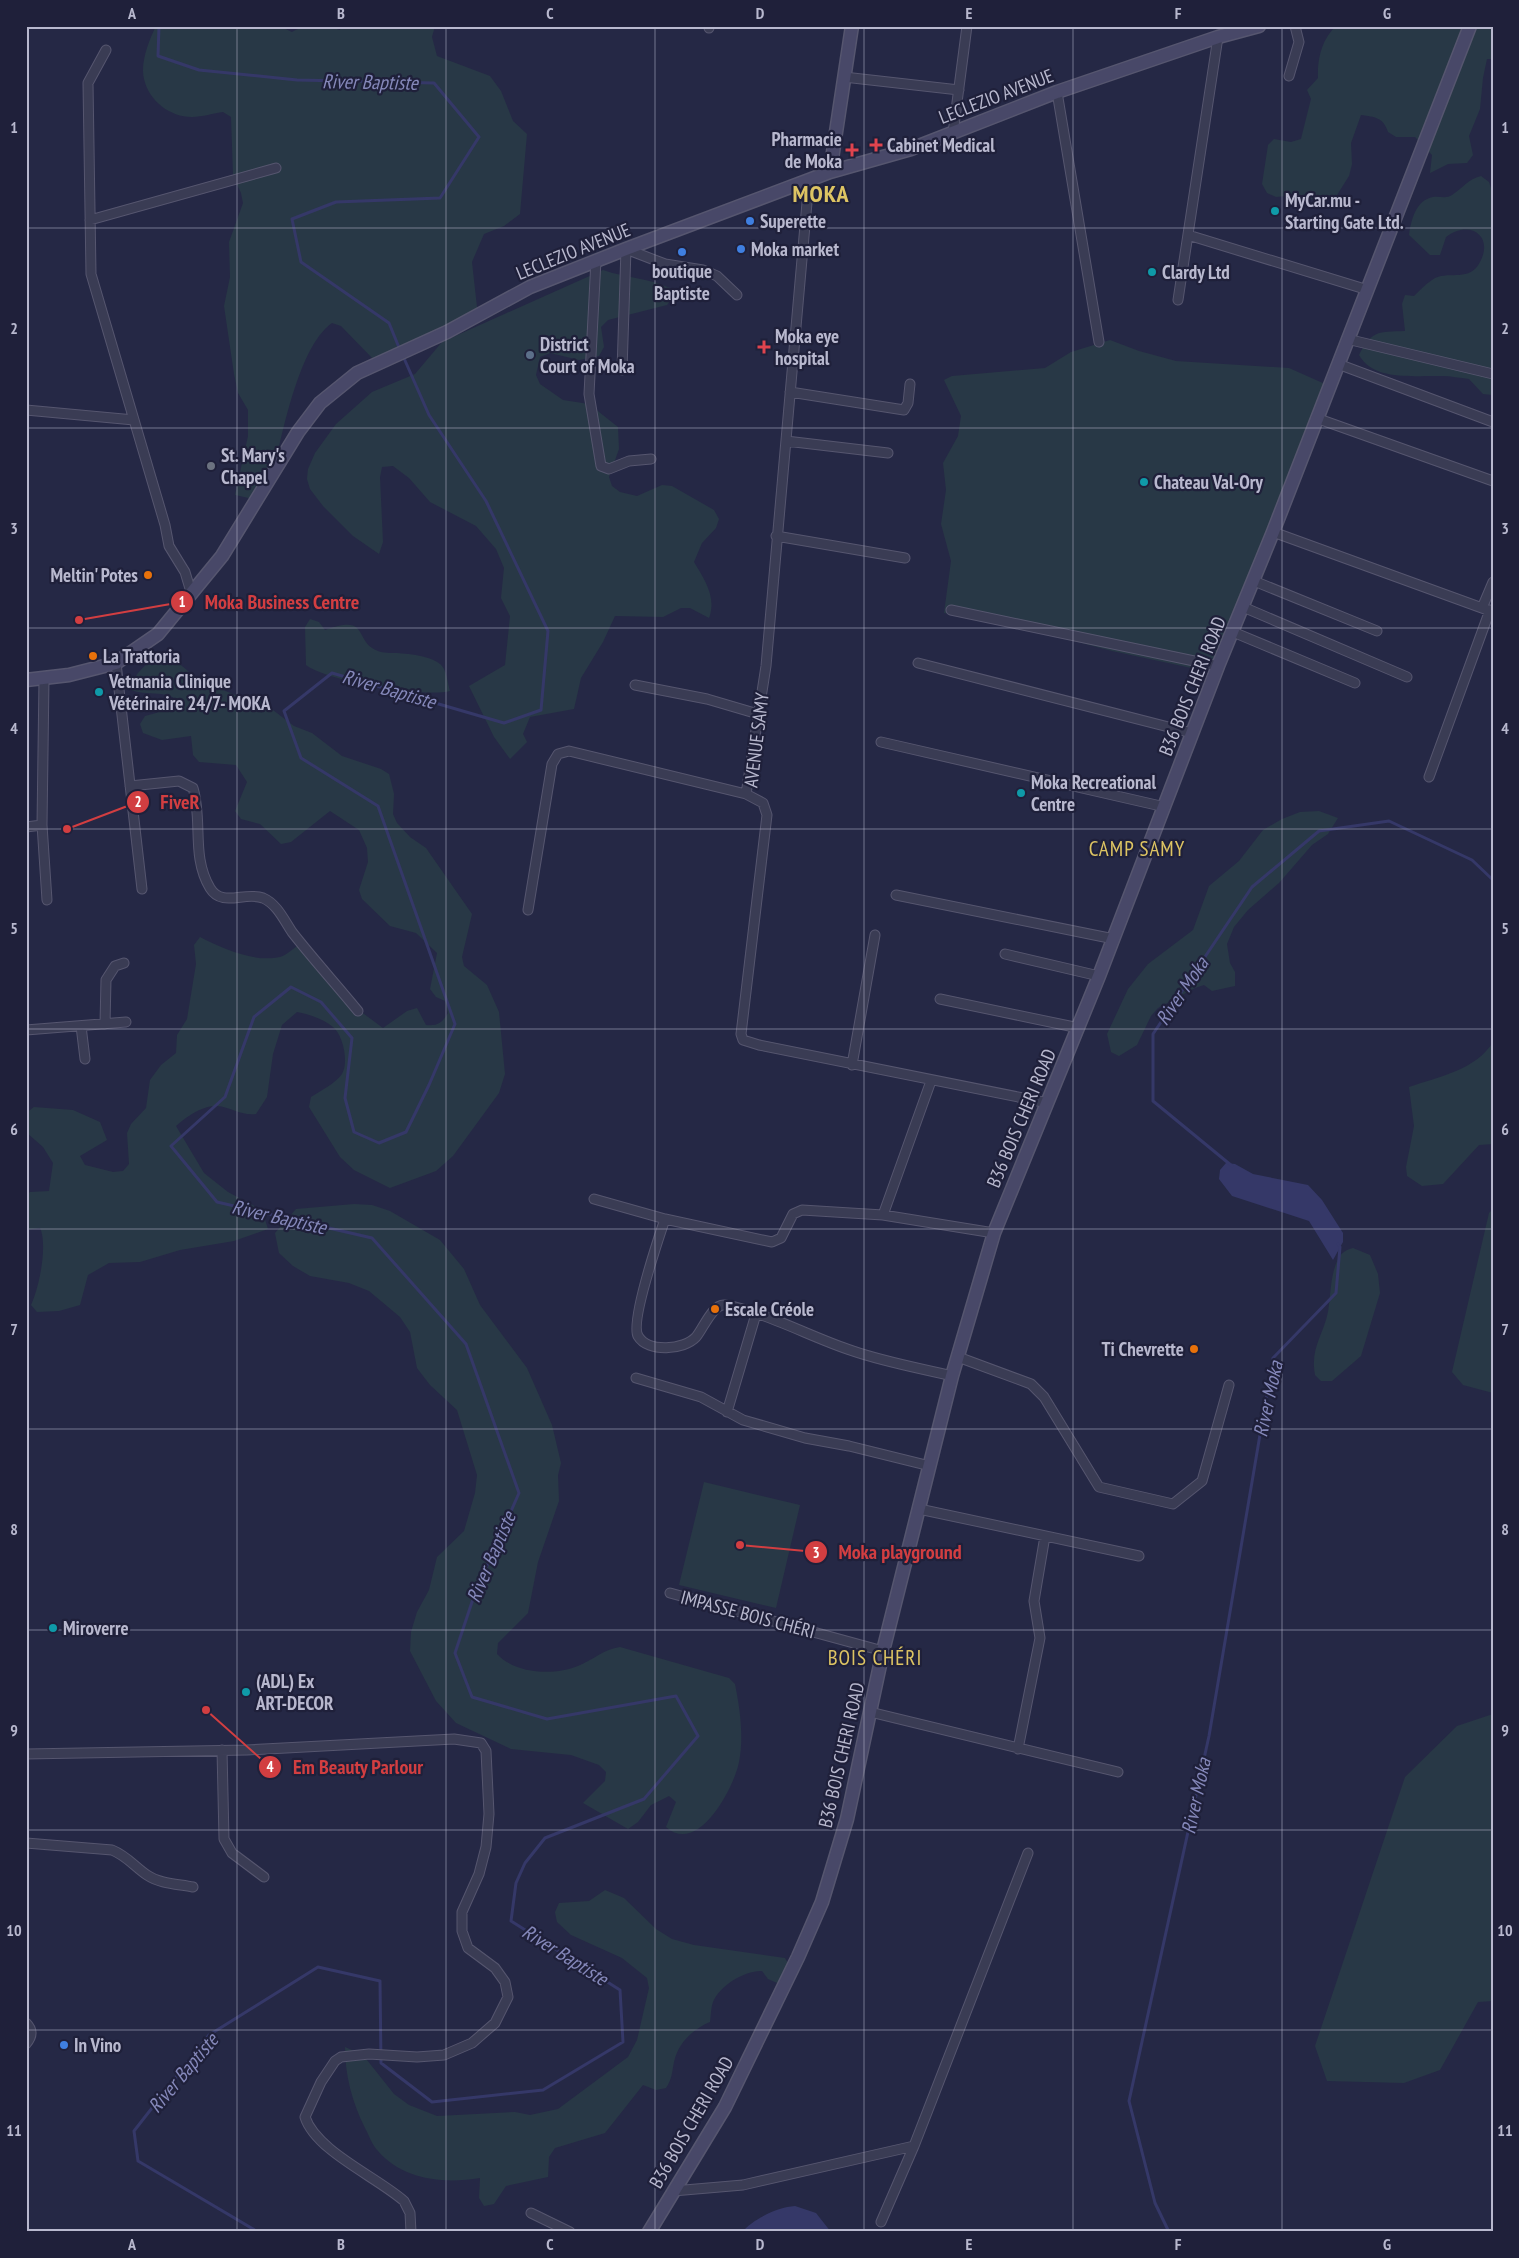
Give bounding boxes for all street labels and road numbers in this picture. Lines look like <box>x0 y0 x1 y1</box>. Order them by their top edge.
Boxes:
street label: LECLEZIO AVENUE <box>935 63 1057 129</box>
street label: LECLEZIO AVENUE <box>512 217 634 285</box>
street label: B36 BOIS CHERI ROAD <box>1153 613 1231 759</box>
street label: AVENUE SAMY <box>738 691 774 789</box>
street label: B36 BOIS CHERI ROAD <box>981 1045 1061 1191</box>
street label: IMPASSE BOIS CHÉRI <box>678 1585 818 1643</box>
street label: B36 BOIS CHERI ROAD <box>813 1680 869 1830</box>
street label: B36 BOIS CHERI ROAD <box>644 2052 738 2192</box>

